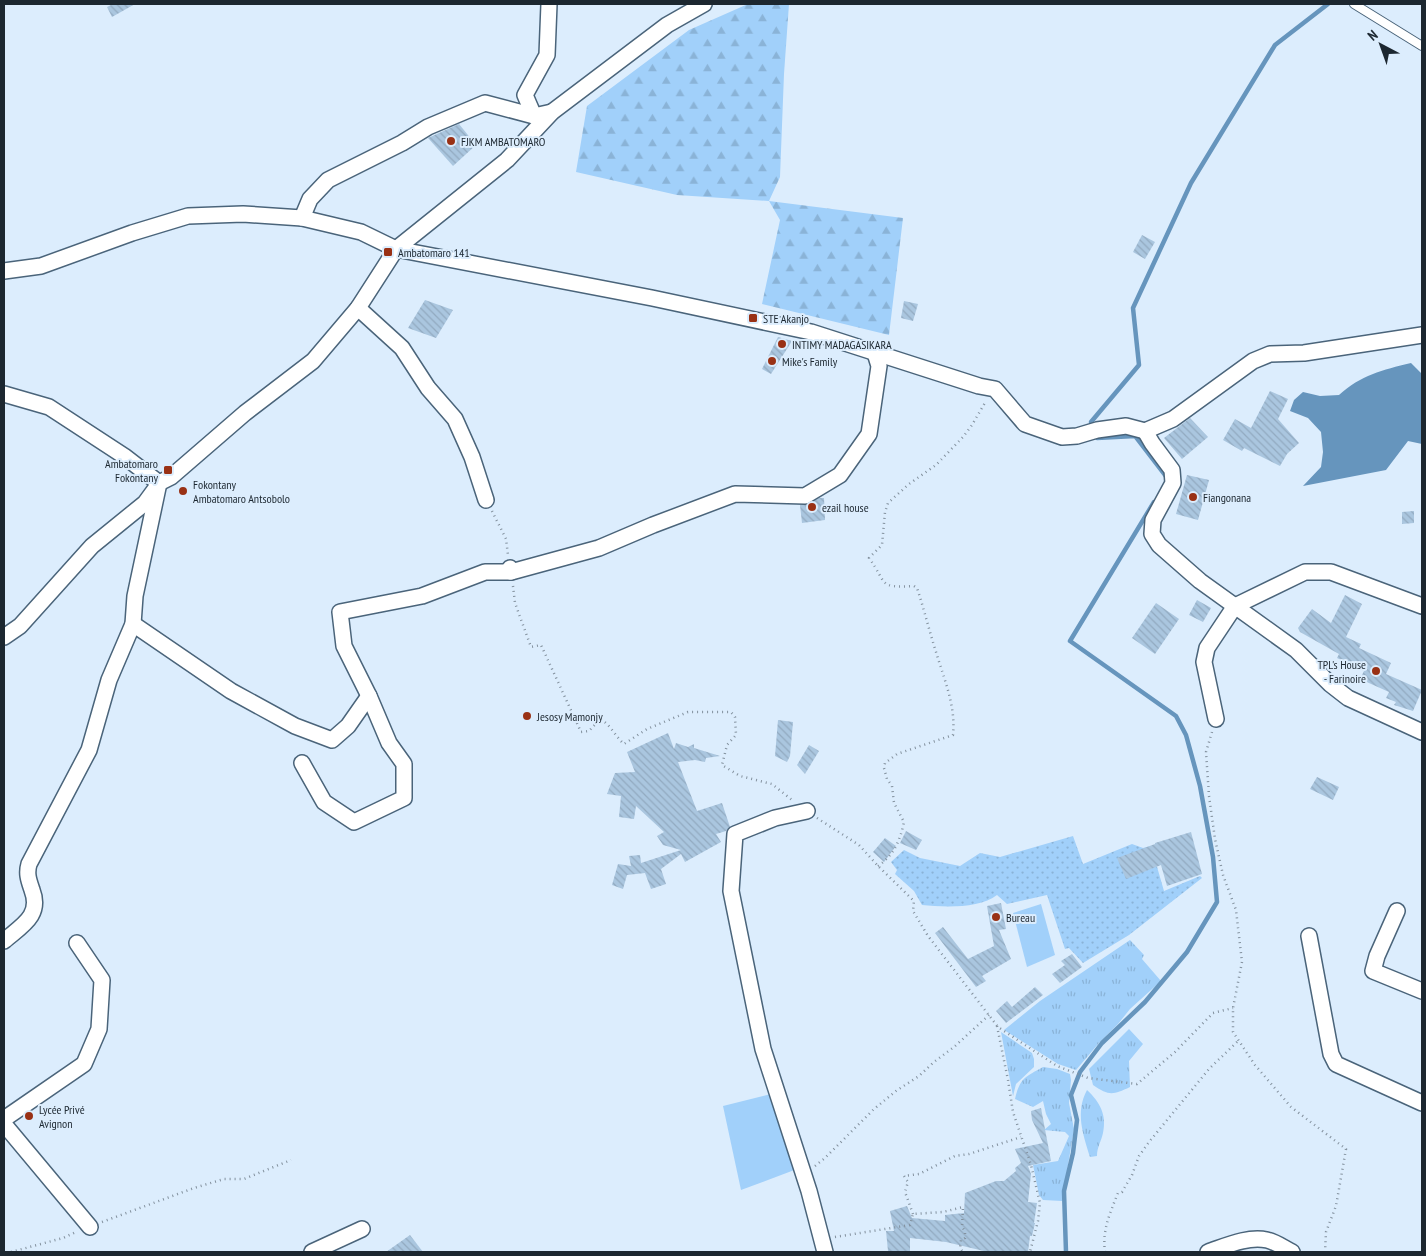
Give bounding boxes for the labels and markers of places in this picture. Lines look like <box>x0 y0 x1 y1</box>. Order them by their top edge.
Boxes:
place label: FJKM AMBATOMARO <box>461 134 546 149</box>
marker: FJKM AMBATOMARO <box>445 135 457 147</box>
place label: Ambatomaro 141 <box>398 245 470 260</box>
marker: Ambatomaro 141 <box>382 246 394 258</box>
place label: STE Akanjo <box>763 311 809 326</box>
marker: STE Akanjo <box>747 312 759 324</box>
place label: INTIMY MADAGASIKARA <box>792 337 892 352</box>
marker: INTIMY MADAGASIKARA <box>776 338 788 350</box>
place label: Mike's Family <box>782 354 838 369</box>
marker: Mike's Family <box>766 355 778 367</box>
place label: Ambatomaro Fokontany <box>105 456 158 485</box>
marker: Ambatomaro Fokontany <box>162 464 174 476</box>
place label: Fokontany Ambatomaro Antsobolo <box>193 477 290 506</box>
marker: Fokontany Ambatomaro Antsobolo <box>177 485 189 497</box>
place label: Fiangonana <box>1203 490 1251 505</box>
marker: Fiangonana <box>1187 491 1199 503</box>
place label: ezail house <box>822 500 869 515</box>
marker: ezail house <box>806 501 818 513</box>
place label: TPL's House - Farinoire <box>1317 657 1366 686</box>
marker: TPL's House - Farinoire <box>1370 665 1382 677</box>
place label: Jesosy Mamonjy <box>536 709 603 724</box>
marker: Jesosy Mamonjy <box>521 710 533 722</box>
place label: Bureau <box>1006 910 1035 925</box>
marker: Bureau <box>990 911 1002 923</box>
place label: Lycée Privé Avignon <box>39 1102 85 1131</box>
marker: Lycée Privé Avignon <box>23 1110 35 1122</box>

